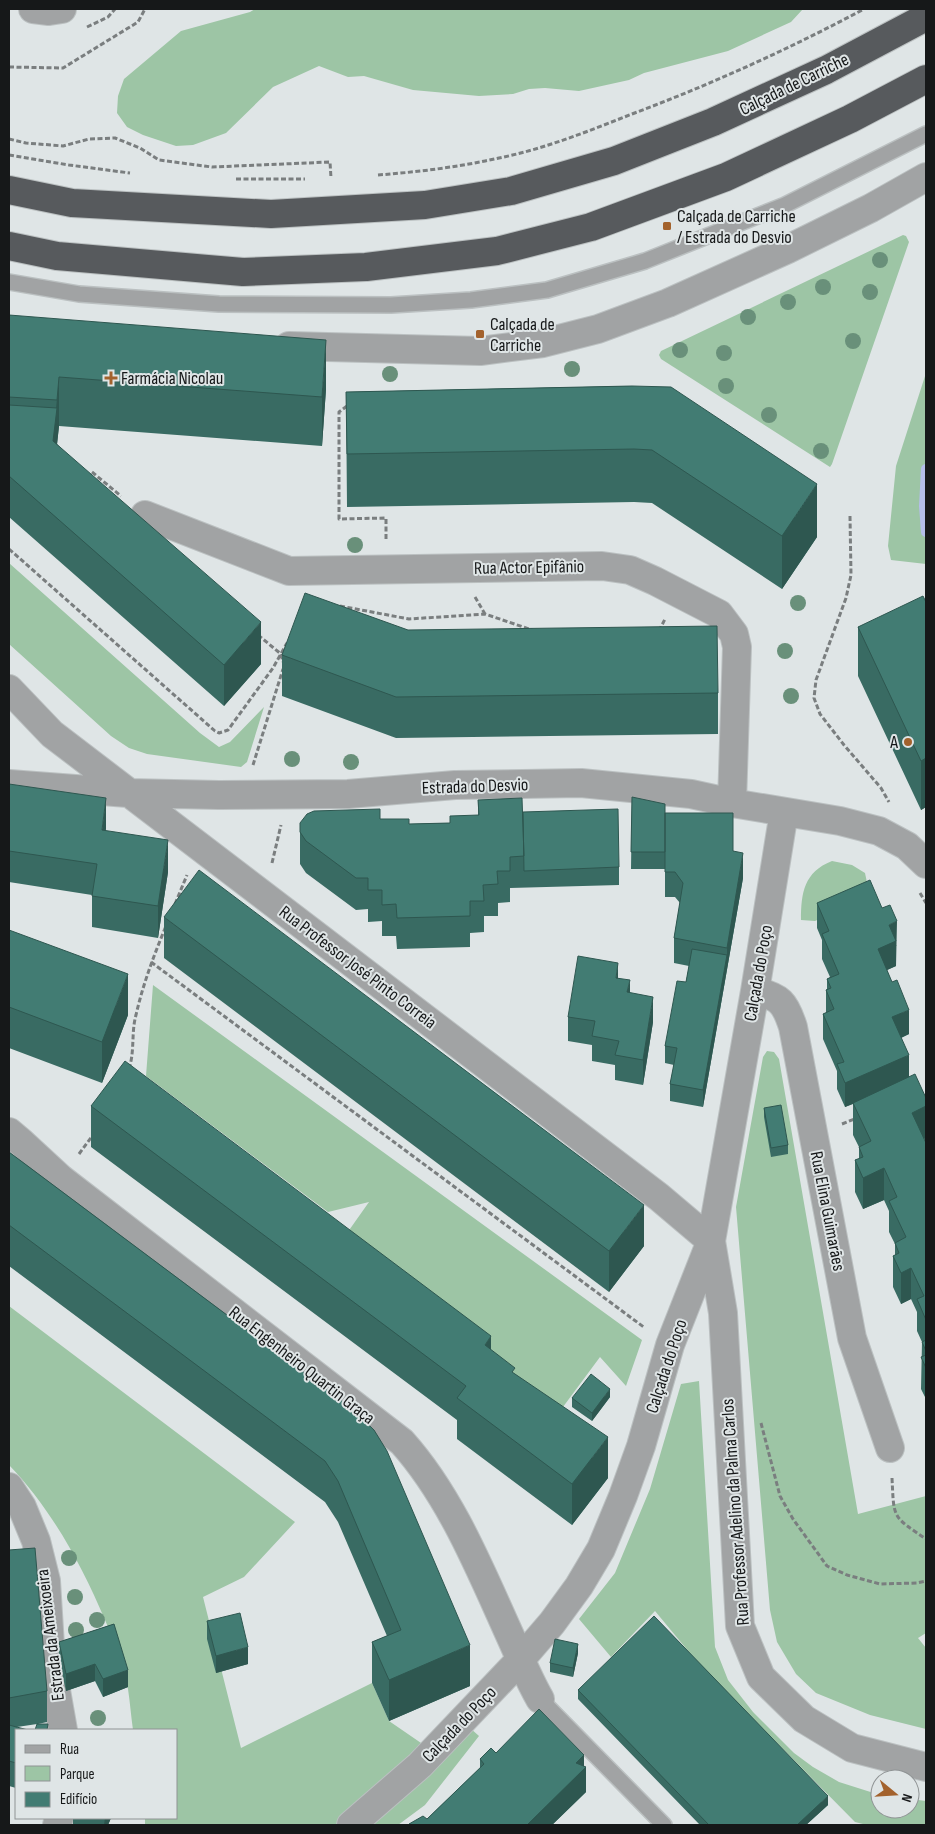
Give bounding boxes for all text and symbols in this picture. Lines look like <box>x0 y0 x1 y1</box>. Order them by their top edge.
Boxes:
street label: Calçada de Carriche <box>736 49 852 120</box>
place label: Calçada de Carriche / Estrada do Desvio <box>677 206 796 248</box>
marker: Calçada de Carriche / Estrada do Desvio <box>661 220 673 232</box>
place label: Calçada de Carriche <box>490 314 555 356</box>
marker: Calçada de Carriche <box>474 328 486 340</box>
place label: Farmácia Nicolau <box>121 368 223 389</box>
marker: Farmácia Nicolau <box>105 372 117 384</box>
street label: Rua Actor Epifânio <box>474 556 584 579</box>
place label: A <box>889 732 898 753</box>
marker: A <box>902 736 914 748</box>
street label: Estrada do Desvio <box>421 774 529 799</box>
street label: Rua Professor José Pinto Correia <box>275 901 441 1033</box>
street label: Calçada do Poço <box>740 923 777 1023</box>
street label: Rua Elina Guimarães <box>806 1149 849 1273</box>
street label: Rua Engenheiro Quartin Graça <box>225 1302 379 1429</box>
street label: Calçada do Poço <box>641 1317 692 1416</box>
street label: Rua Professor Adelino da Palma Carlos <box>717 1398 754 1626</box>
street label: Estrada da Ameixoeira <box>32 1568 69 1702</box>
street label: Calçada do Poço <box>418 1682 501 1767</box>
legend <box>15 1729 178 1819</box>
text: Rua <box>60 1740 79 1759</box>
text: Parque <box>60 1765 95 1784</box>
north arrow <box>870 1769 920 1819</box>
text: Edifício <box>60 1790 97 1809</box>
text: N <box>898 1792 916 1804</box>

